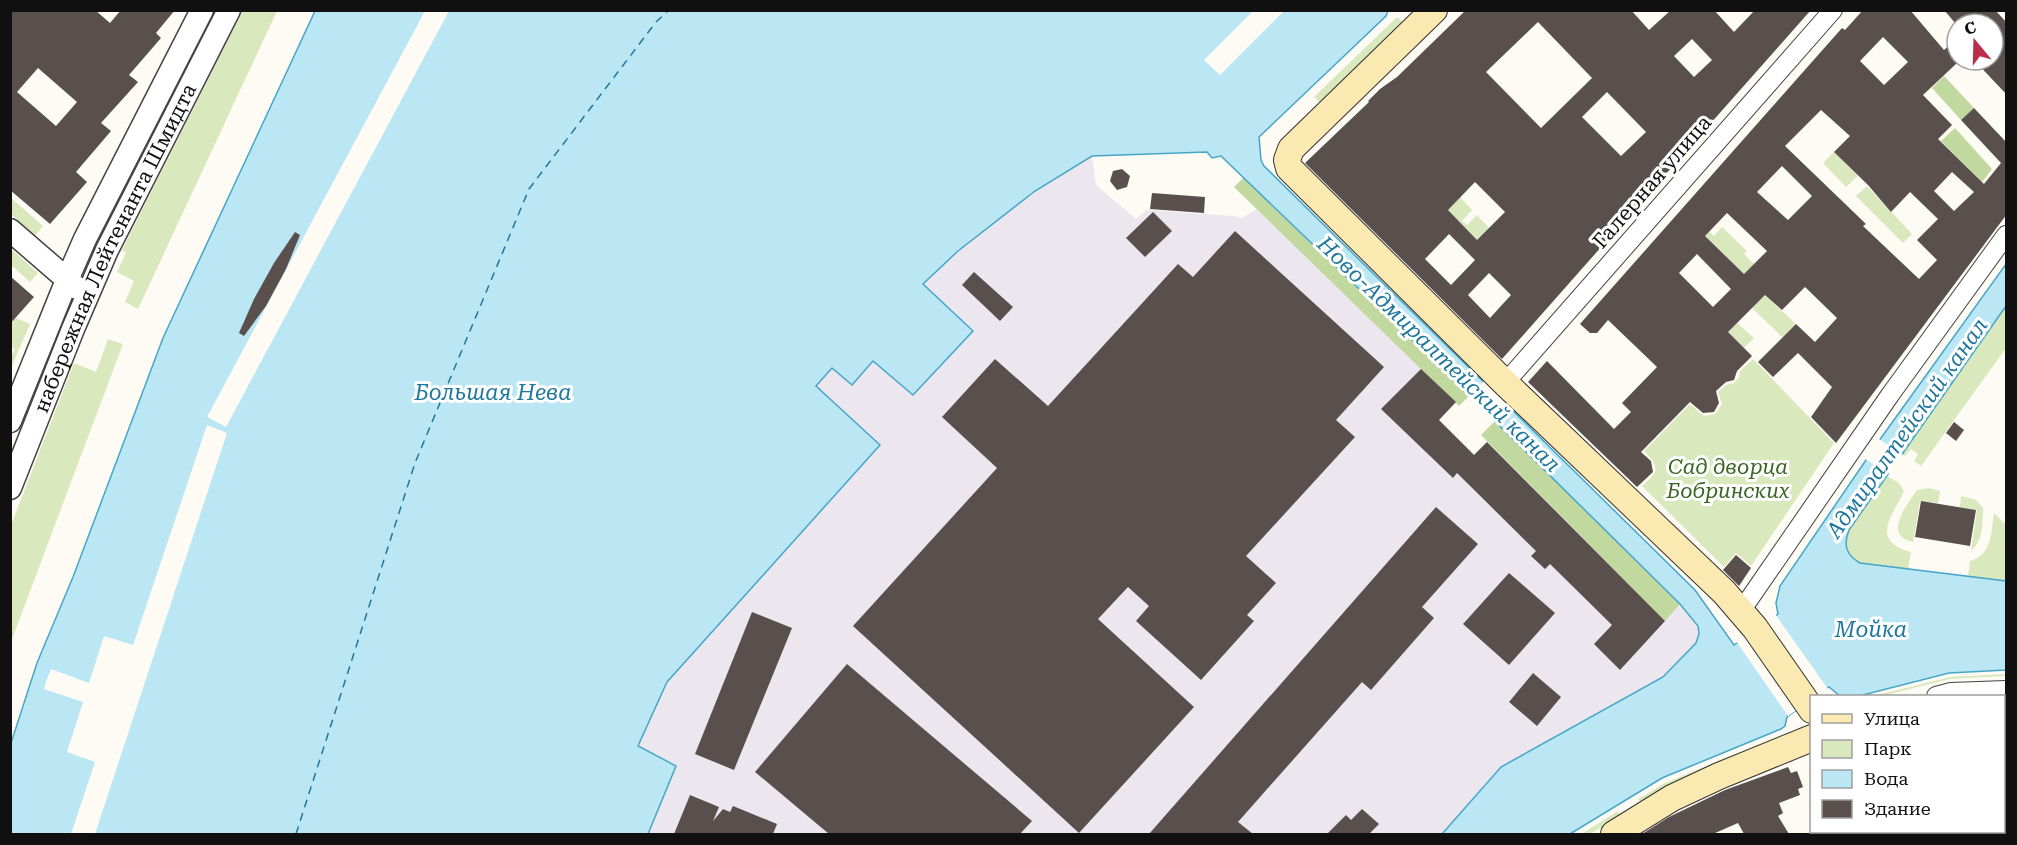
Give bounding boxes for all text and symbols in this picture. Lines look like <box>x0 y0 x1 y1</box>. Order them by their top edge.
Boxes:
north arrow <box>1945 12 2005 72</box>
text: С <box>1962 17 1979 39</box>
street label: набережная Лейтенанта Шмидта <box>29 79 202 416</box>
street label: Галерная улица <box>1588 110 1717 253</box>
water label: Ново-Адмиралтейский канал <box>1312 230 1566 477</box>
water label: Адмиралтейский канал <box>1820 313 1993 544</box>
water label: Большая Нева <box>413 380 572 405</box>
park label: Сад дворца Бобринских <box>1666 455 1790 503</box>
water label: Мойка <box>1834 617 1907 642</box>
legend <box>1810 695 2005 833</box>
text: Улица <box>1864 708 1920 729</box>
text: Парк <box>1864 738 1912 759</box>
text: Вода <box>1864 768 1908 789</box>
text: Здание <box>1864 798 1931 819</box>

